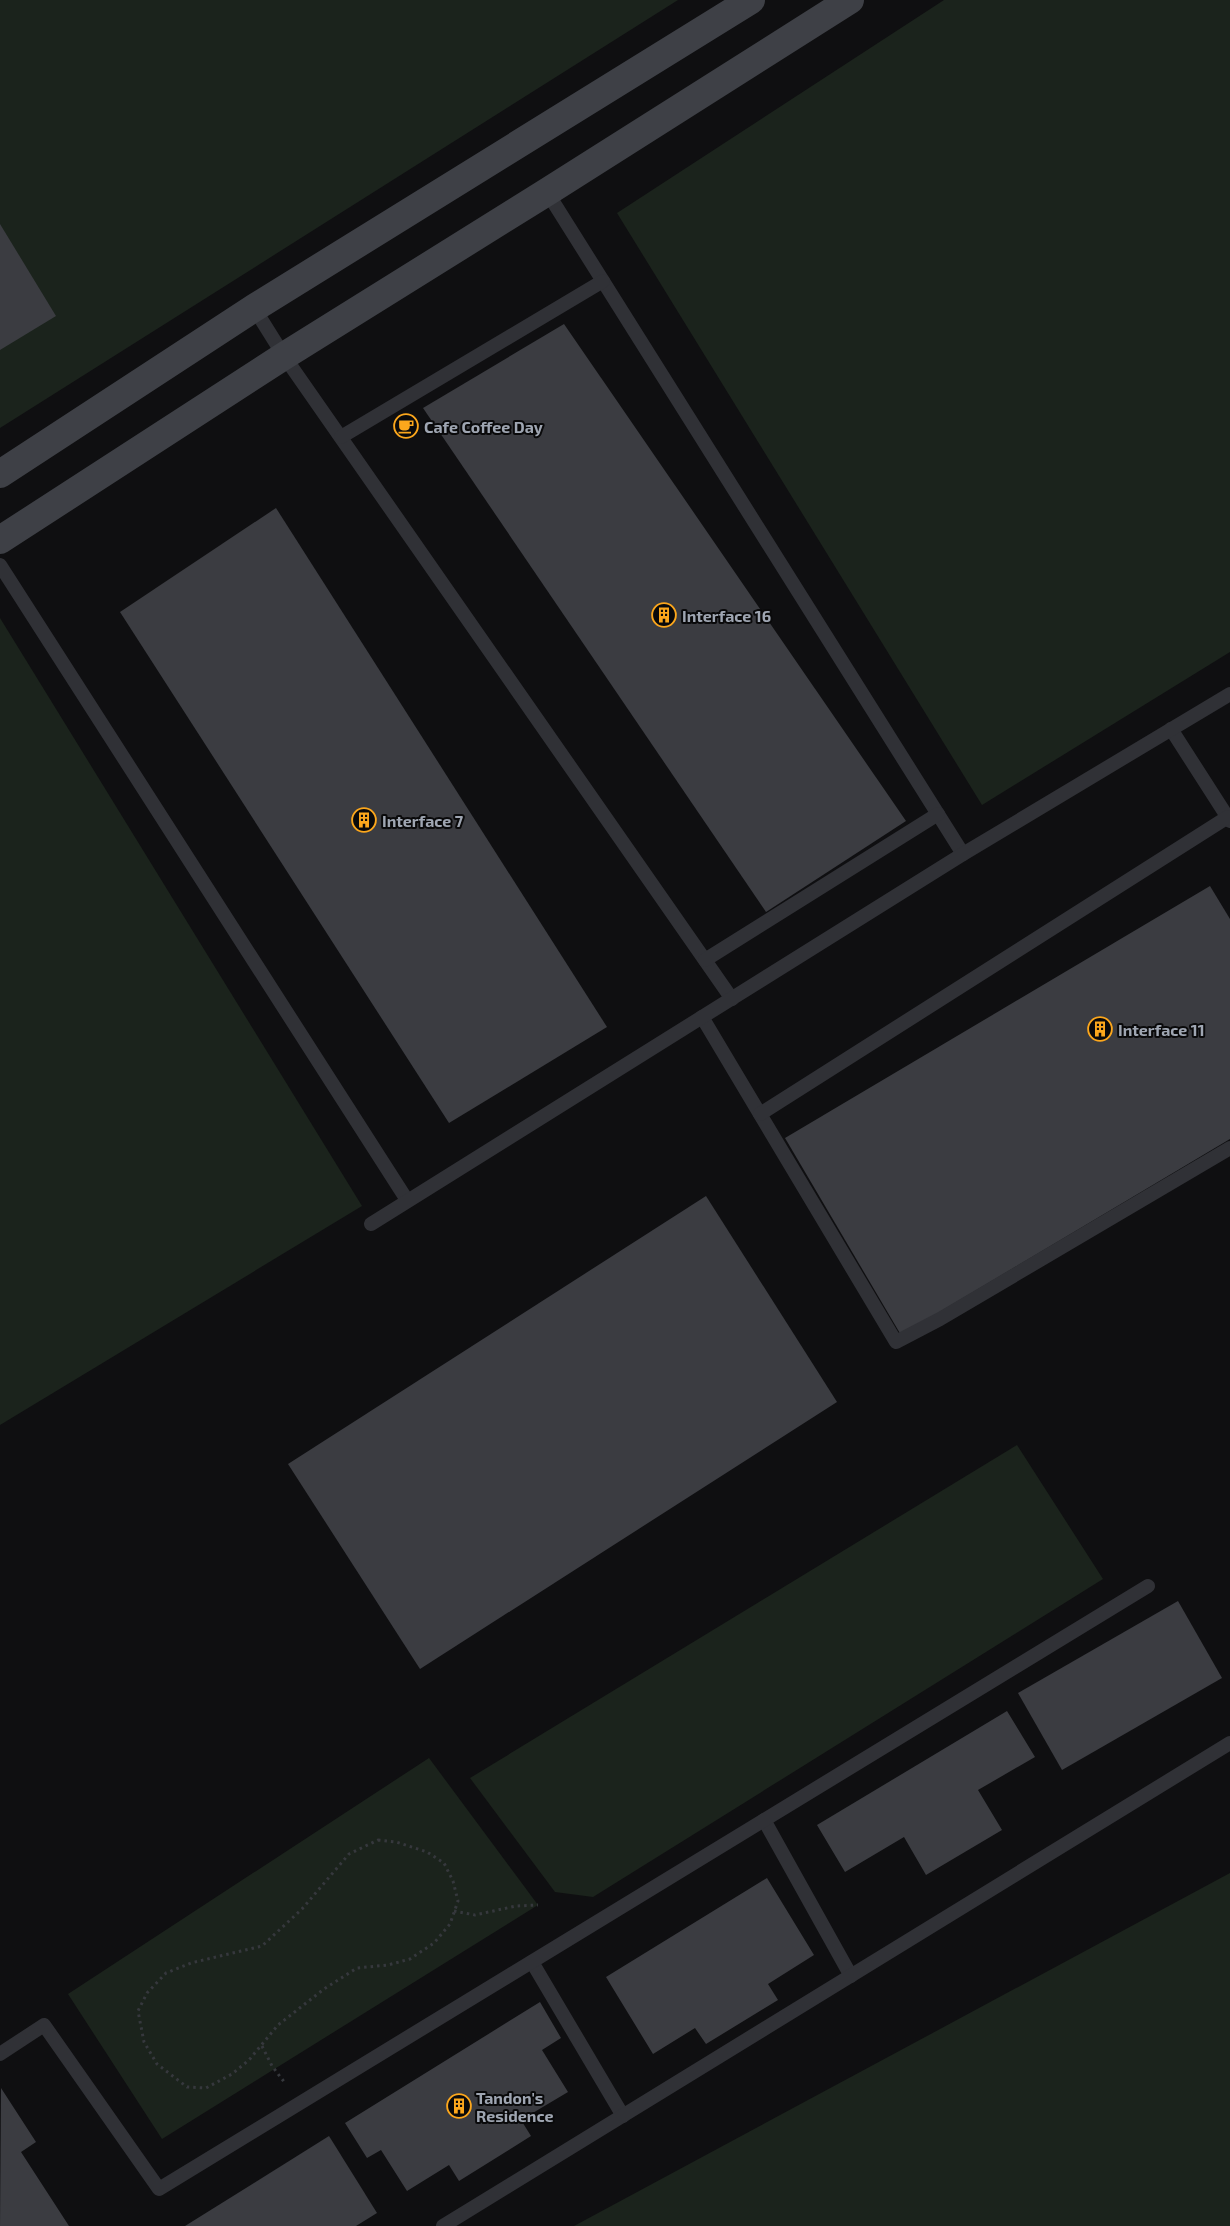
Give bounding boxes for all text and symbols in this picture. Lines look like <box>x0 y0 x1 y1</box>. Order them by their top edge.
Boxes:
cafe icon: Cafe Coffee Day <box>393 413 419 439</box>
place label: Cafe Coffee Day <box>424 417 543 437</box>
building icon: Interface 16 <box>651 602 677 628</box>
place label: Interface 16 <box>682 606 771 625</box>
building icon: Interface 7 <box>351 807 377 833</box>
place label: Interface 7 <box>382 811 464 830</box>
building icon: Interface 11 <box>1087 1016 1113 1042</box>
place label: Interface 11 <box>1118 1020 1205 1039</box>
place label: Tandon's Residence <box>476 2088 553 2125</box>
building icon: Tandon's Residence <box>446 2093 472 2119</box>

